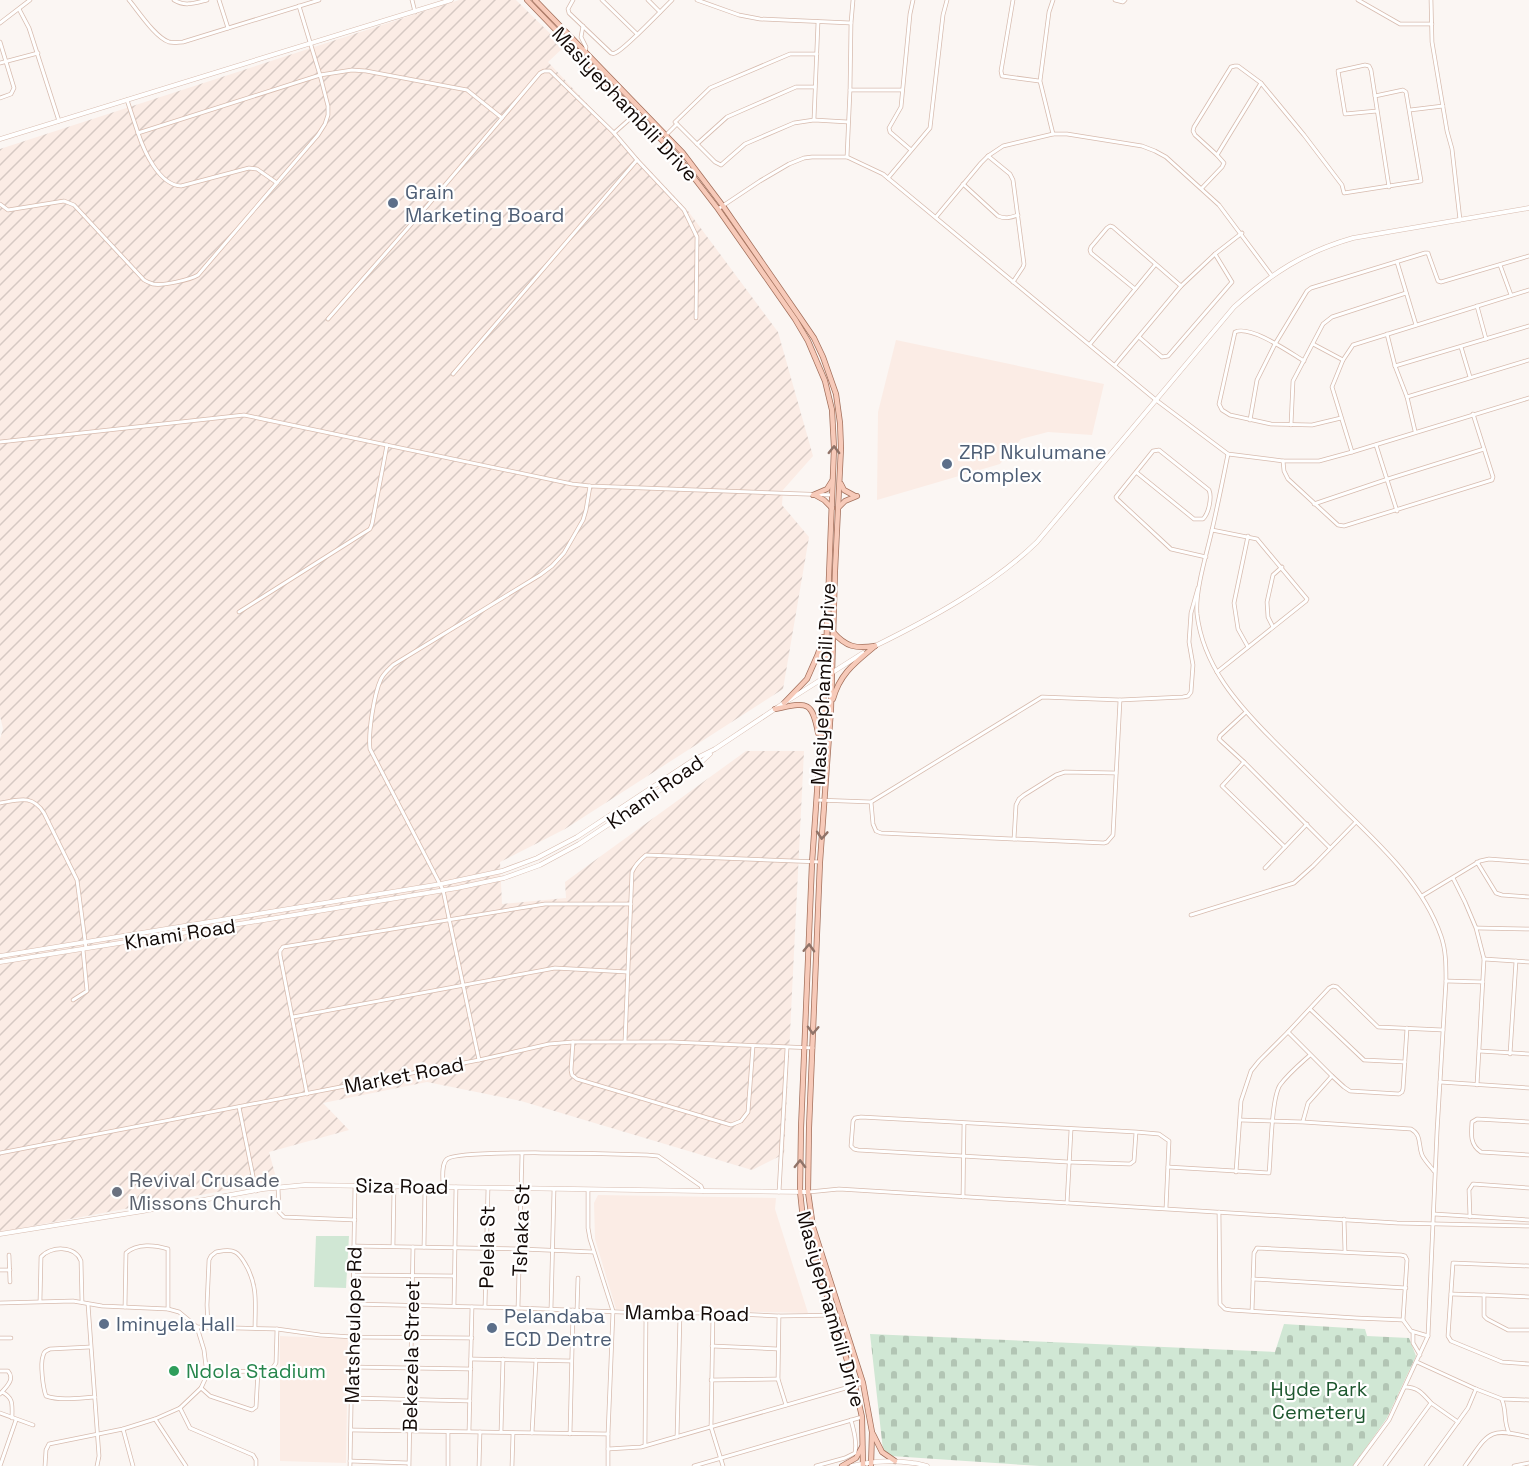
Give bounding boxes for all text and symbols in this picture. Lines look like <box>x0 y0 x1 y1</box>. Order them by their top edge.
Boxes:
street label: Masiyephambili Drive <box>546 21 704 187</box>
place label: Grain Marketing Board <box>405 179 565 228</box>
marker: Grain Marketing Board <box>386 196 400 210</box>
place label: ZRP Nkulumane Complex <box>959 439 1107 488</box>
one-way arrow <box>828 446 840 455</box>
marker: ZRP Nkulumane Complex <box>940 457 954 471</box>
street label: Masiyephambili Drive <box>805 582 841 786</box>
street label: Khami Road <box>602 749 708 835</box>
one-way arrow <box>816 831 829 840</box>
street label: Khami Road <box>123 912 237 956</box>
one-way arrow <box>802 943 815 952</box>
one-way arrow <box>807 1026 820 1035</box>
street label: Market Road <box>342 1051 466 1099</box>
one-way arrow <box>794 1159 807 1168</box>
place label: Revival Crusade Missons Church <box>129 1167 281 1216</box>
street label: Siza Road <box>355 1172 449 1200</box>
street label: Tshaka St <box>506 1183 536 1277</box>
marker: Revival Crusade Missons Church <box>110 1185 124 1199</box>
street label: Pelela St <box>473 1205 501 1289</box>
street label: Masiyephambili Drive <box>791 1208 871 1410</box>
street label: Matsheulope Rd <box>339 1246 367 1404</box>
street label: Bekezela Street <box>397 1280 425 1432</box>
street label: Mamba Road <box>624 1299 750 1327</box>
place label: Pelandaba ECD Dentre <box>504 1303 612 1352</box>
place label: Iminyela Hall <box>116 1311 235 1337</box>
marker: Iminyela Hall <box>97 1317 111 1331</box>
marker: Pelandaba ECD Dentre <box>485 1321 499 1335</box>
place label: Ndola Stadium <box>186 1358 326 1384</box>
marker: Ndola Stadium <box>167 1364 181 1378</box>
park label: Hyde Park Cemetery <box>1271 1376 1368 1425</box>

